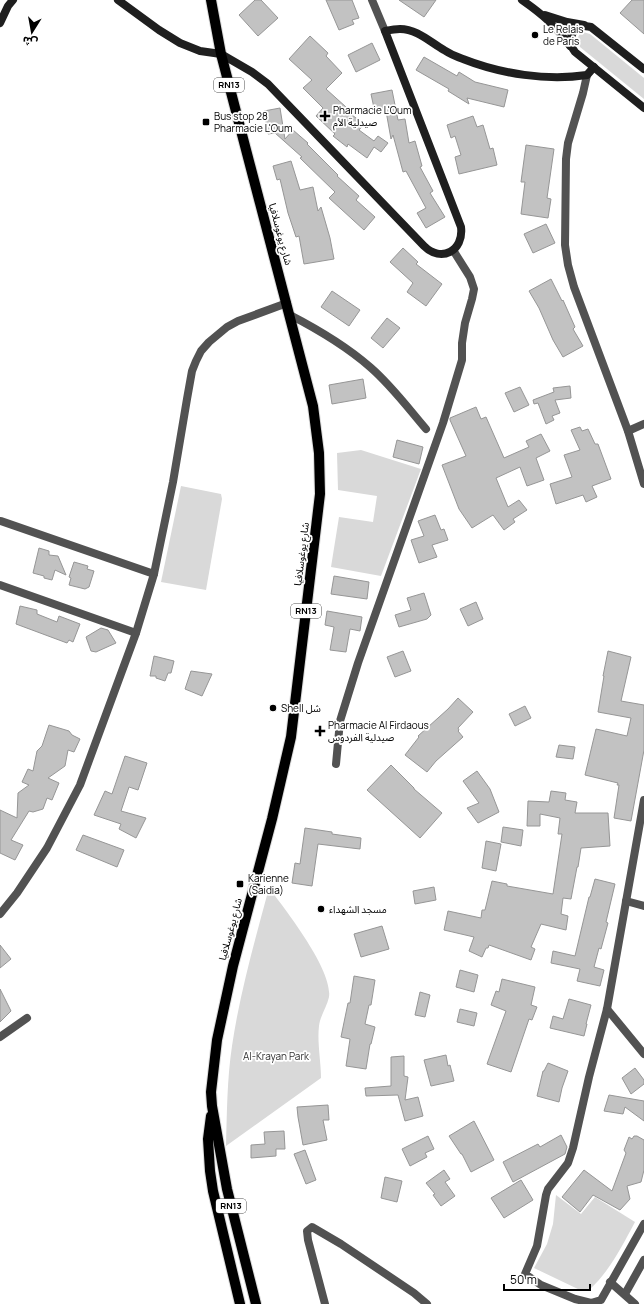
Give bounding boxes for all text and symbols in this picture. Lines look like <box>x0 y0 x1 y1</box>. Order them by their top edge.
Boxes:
north arrow <box>12 12 52 52</box>
place label: Le Relais de Paris <box>543 22 584 48</box>
marker: Le Relais de Paris <box>530 30 540 40</box>
text: ش <box>21 34 39 51</box>
road number: RN13 <box>214 78 244 92</box>
place label: Pharmacie L'Oum صيدلية الأم <box>333 103 411 131</box>
place label: Bus stop 28 Pharmacie L'Oum <box>214 109 292 135</box>
marker: Pharmacie L'Oum صيدلية الأم <box>320 111 330 121</box>
marker: Bus stop 28 Pharmacie L'Oum <box>201 117 211 127</box>
street label: شارع يوغوسلافيا <box>265 201 296 267</box>
street label: شارع يوغوسلافيا <box>290 521 313 587</box>
road number: RN13 <box>291 604 321 618</box>
place label: Shell شل <box>281 701 321 715</box>
marker: Shell شل <box>268 703 278 713</box>
place label: Pharmacie Al Firdaous صيدلية الفردوس <box>328 718 429 744</box>
marker: Pharmacie Al Firdaous صيدلية الفردوس <box>315 726 325 736</box>
place label: Karienne (Saidia) <box>248 871 289 897</box>
marker: Karienne (Saidia) <box>235 879 245 889</box>
street label: شارع يوغوسلافيا <box>215 896 246 962</box>
place label: مسجد الشهداء <box>329 902 387 916</box>
marker: مسجد الشهداء <box>316 904 326 914</box>
park label: Al-Krayan Park <box>243 1049 310 1063</box>
road number: RN13 <box>216 1199 246 1213</box>
scale bar <box>504 1266 590 1292</box>
text: 50 m <box>510 1271 537 1288</box>

